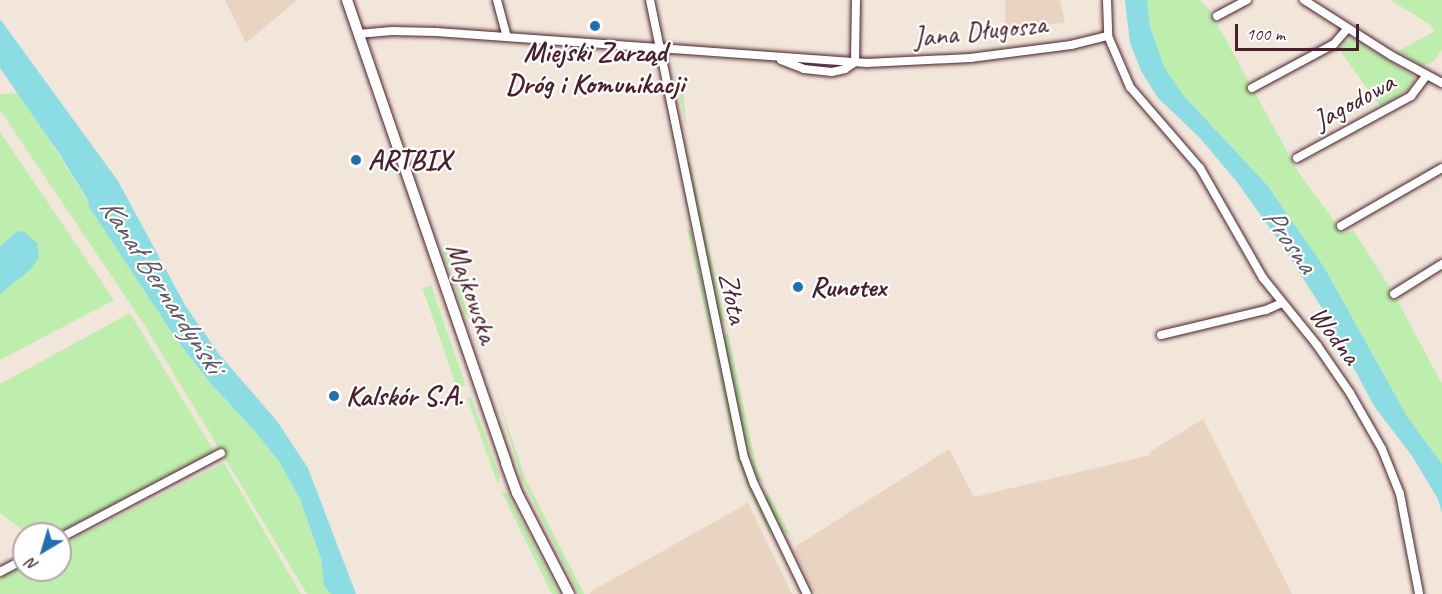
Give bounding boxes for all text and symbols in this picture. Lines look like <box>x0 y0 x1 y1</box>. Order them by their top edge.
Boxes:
street label: Jana Długosza <box>912 7 1048 55</box>
scale bar <box>1238 12 1362 50</box>
marker: Miejski Zarząd Dróg i Komunikacji <box>588 19 602 33</box>
text: 100 m <box>1246 23 1285 45</box>
place label: Miejski Zarząd Dróg i Komunikacji <box>506 35 684 101</box>
street label: Jagodowa <box>1307 65 1401 137</box>
place label: ARTBIX <box>368 143 451 177</box>
marker: ARTBIX <box>349 153 363 167</box>
water label: Kanał Bernardyński <box>92 191 232 379</box>
water label: Prosna <box>1255 201 1325 279</box>
street label: Majkowska <box>439 238 505 348</box>
street label: Złota <box>711 269 755 327</box>
place label: Runotex <box>810 270 886 304</box>
marker: Runotex <box>791 280 805 294</box>
street label: Wodna <box>1302 299 1368 371</box>
place label: Kalskór S.A. <box>346 379 463 413</box>
marker: Kalskór S.A. <box>327 389 341 403</box>
north arrow <box>12 522 72 582</box>
text: N <box>22 554 42 576</box>

